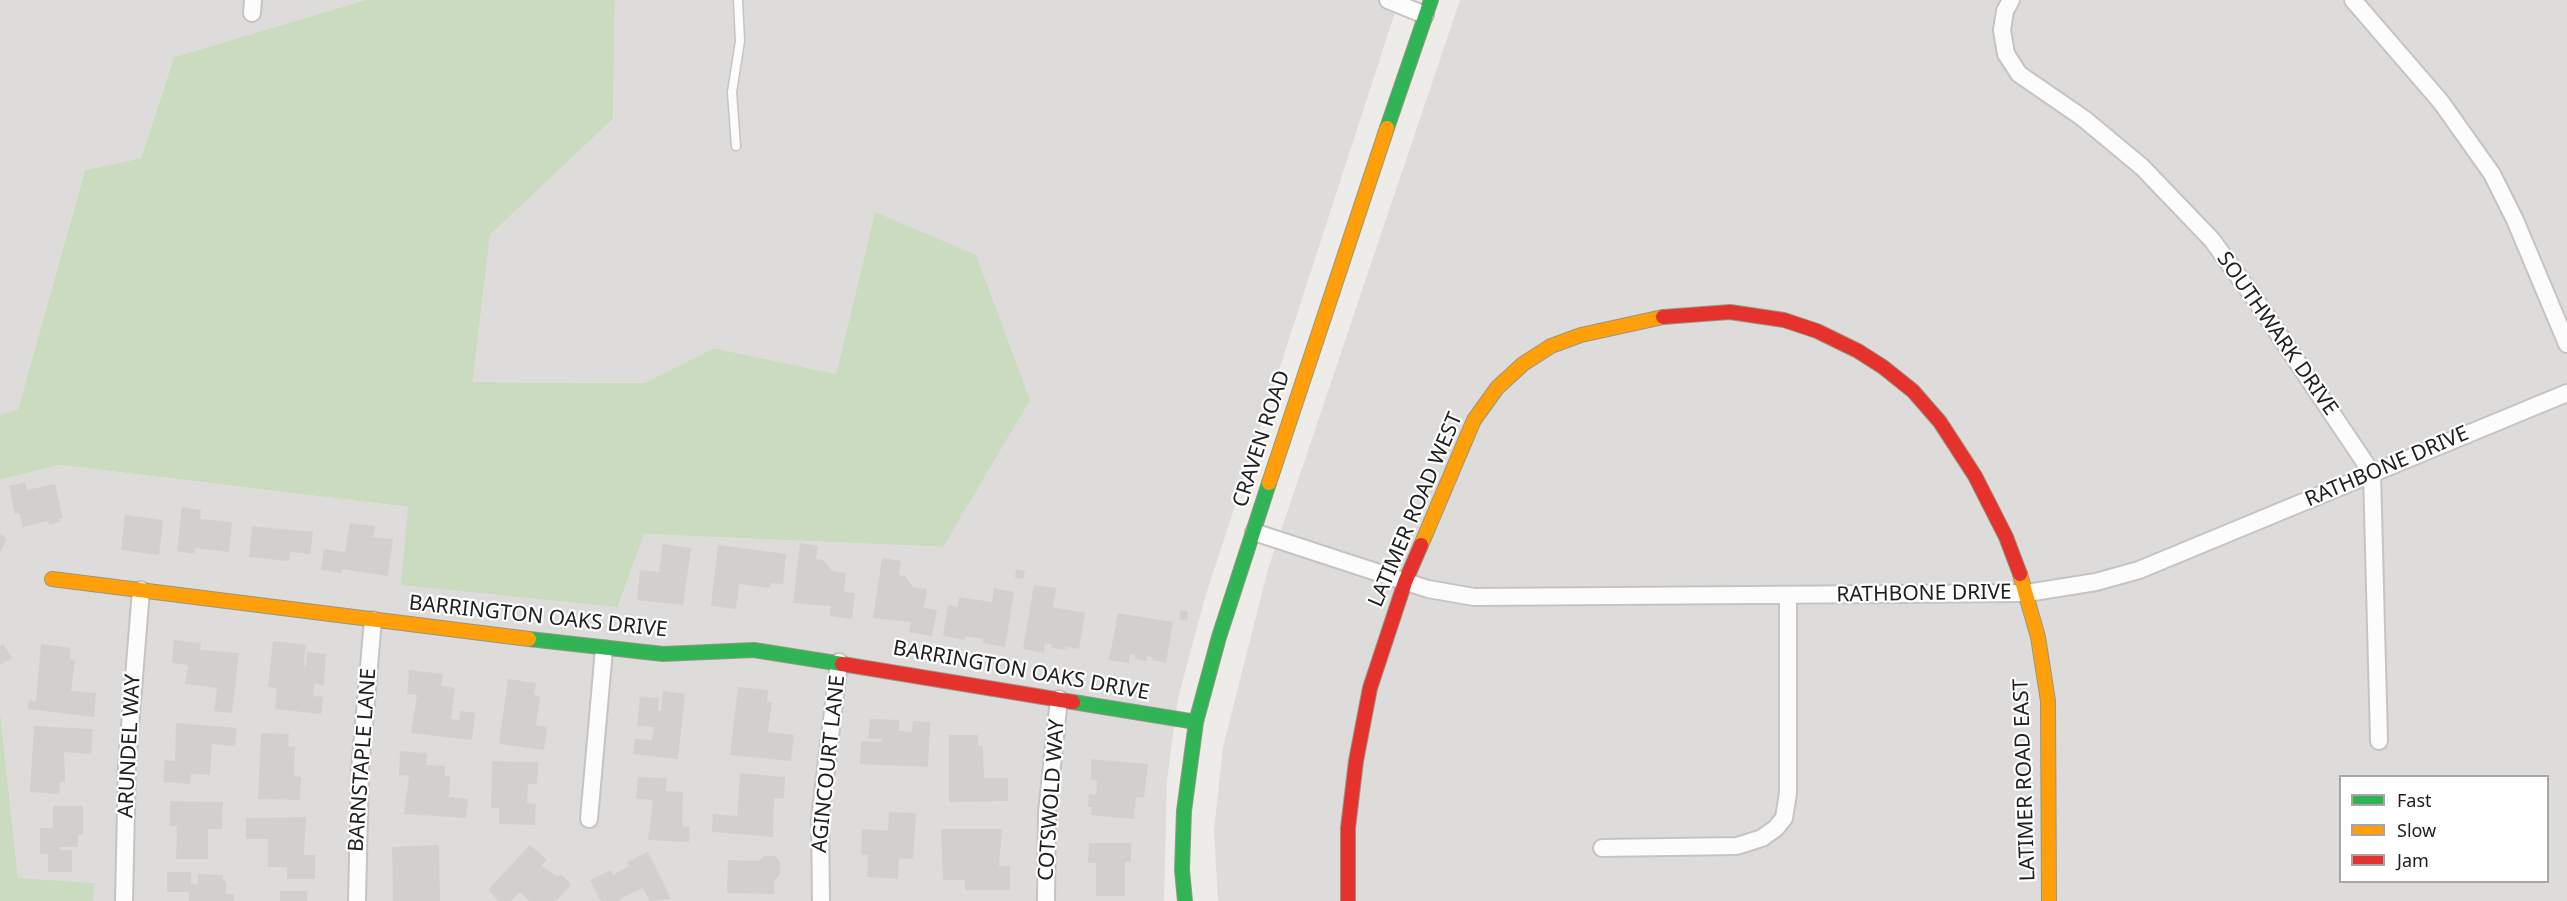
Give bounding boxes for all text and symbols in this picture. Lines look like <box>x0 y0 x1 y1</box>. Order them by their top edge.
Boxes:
street label: SOUTHWARK DRIVE <box>2211 247 2343 421</box>
street label: CRAVEN ROAD <box>1228 367 1296 511</box>
street label: LATIMER ROAD WEST <box>1364 409 1468 611</box>
street label: RATHBONE DRIVE <box>2301 421 2473 513</box>
street label: RATHBONE DRIVE <box>1836 580 2012 608</box>
street label: BARRINGTON OAKS DRIVE <box>407 591 669 643</box>
street label: BARRINGTON OAKS DRIVE <box>891 636 1151 706</box>
street label: BARNSTAPLE LANE <box>344 667 382 853</box>
street label: ARUNDEL WAY <box>114 673 146 819</box>
street label: AGINCOURT LANE <box>807 674 851 854</box>
street label: LATIMER ROAD EAST <box>2009 678 2041 882</box>
street label: COTSWOLD WAY <box>1034 718 1070 882</box>
legend <box>2339 775 2549 883</box>
text: Fast <box>2397 788 2432 812</box>
text: Slow <box>2397 818 2436 842</box>
text: Jam <box>2397 848 2429 872</box>

